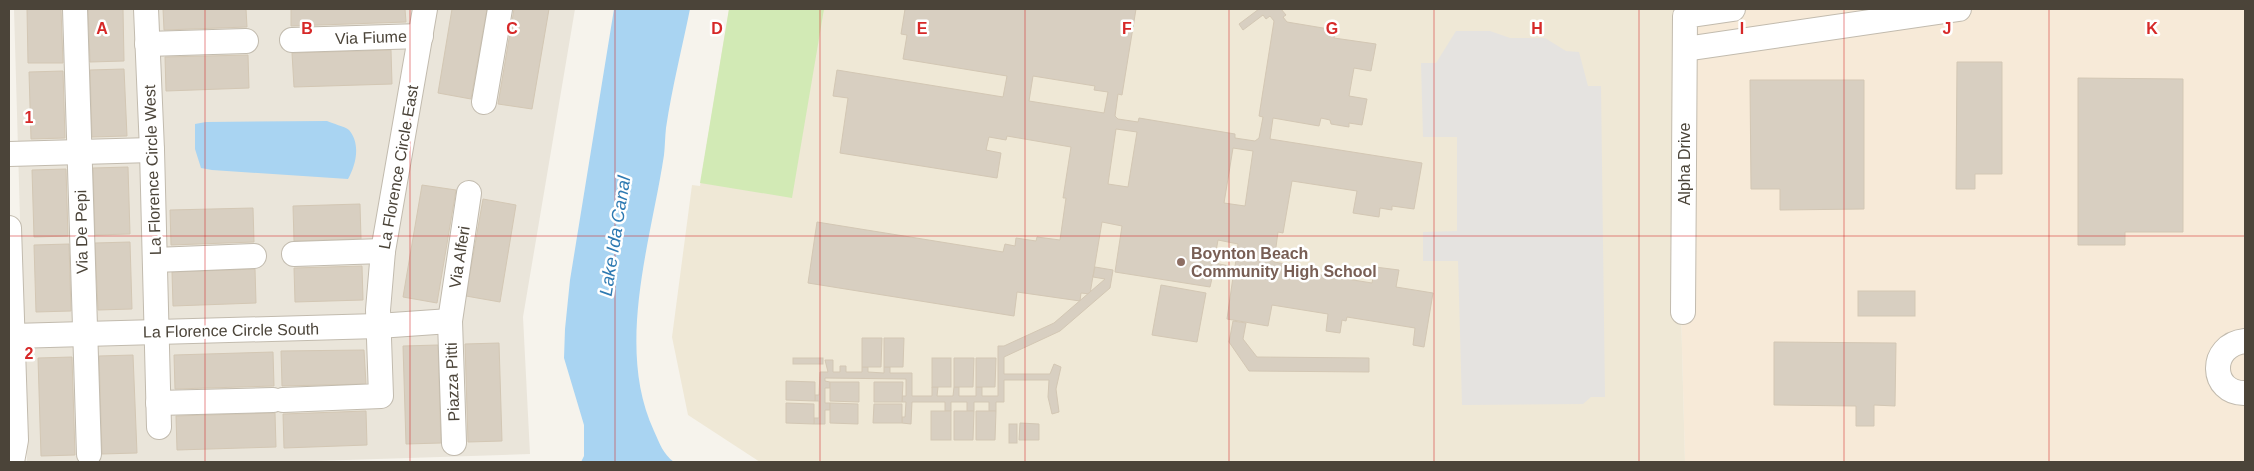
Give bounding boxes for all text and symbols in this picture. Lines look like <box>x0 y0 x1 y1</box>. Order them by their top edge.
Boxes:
text: A <box>96 20 108 37</box>
text: B <box>301 20 313 37</box>
text: C <box>506 20 518 37</box>
text: D <box>711 20 723 37</box>
text: E <box>917 20 928 37</box>
text: F <box>1122 20 1132 37</box>
text: G <box>1326 20 1338 37</box>
text: H <box>1531 20 1543 37</box>
text: I <box>1740 20 1744 37</box>
text: J <box>1943 20 1951 37</box>
text: K <box>2146 20 2158 37</box>
street label: Via Fiume <box>335 28 407 47</box>
street label: La Florence Circle East <box>376 83 421 250</box>
street label: La Florence Circle West <box>141 84 164 255</box>
text: 1 <box>25 109 34 126</box>
street label: Alpha Drive <box>1676 123 1693 205</box>
water label: Lake Ida Canal <box>596 174 635 297</box>
street label: Via De Pepi <box>72 190 91 274</box>
street label: Via Alferi <box>446 225 473 289</box>
place label: Boynton Beach Community High School <box>1191 245 1377 280</box>
marker: Boynton Beach Community High School <box>1175 256 1187 268</box>
street label: La Florence Circle South <box>143 320 319 341</box>
street label: Piazza Pitti <box>443 342 462 422</box>
text: 2 <box>25 345 34 362</box>

